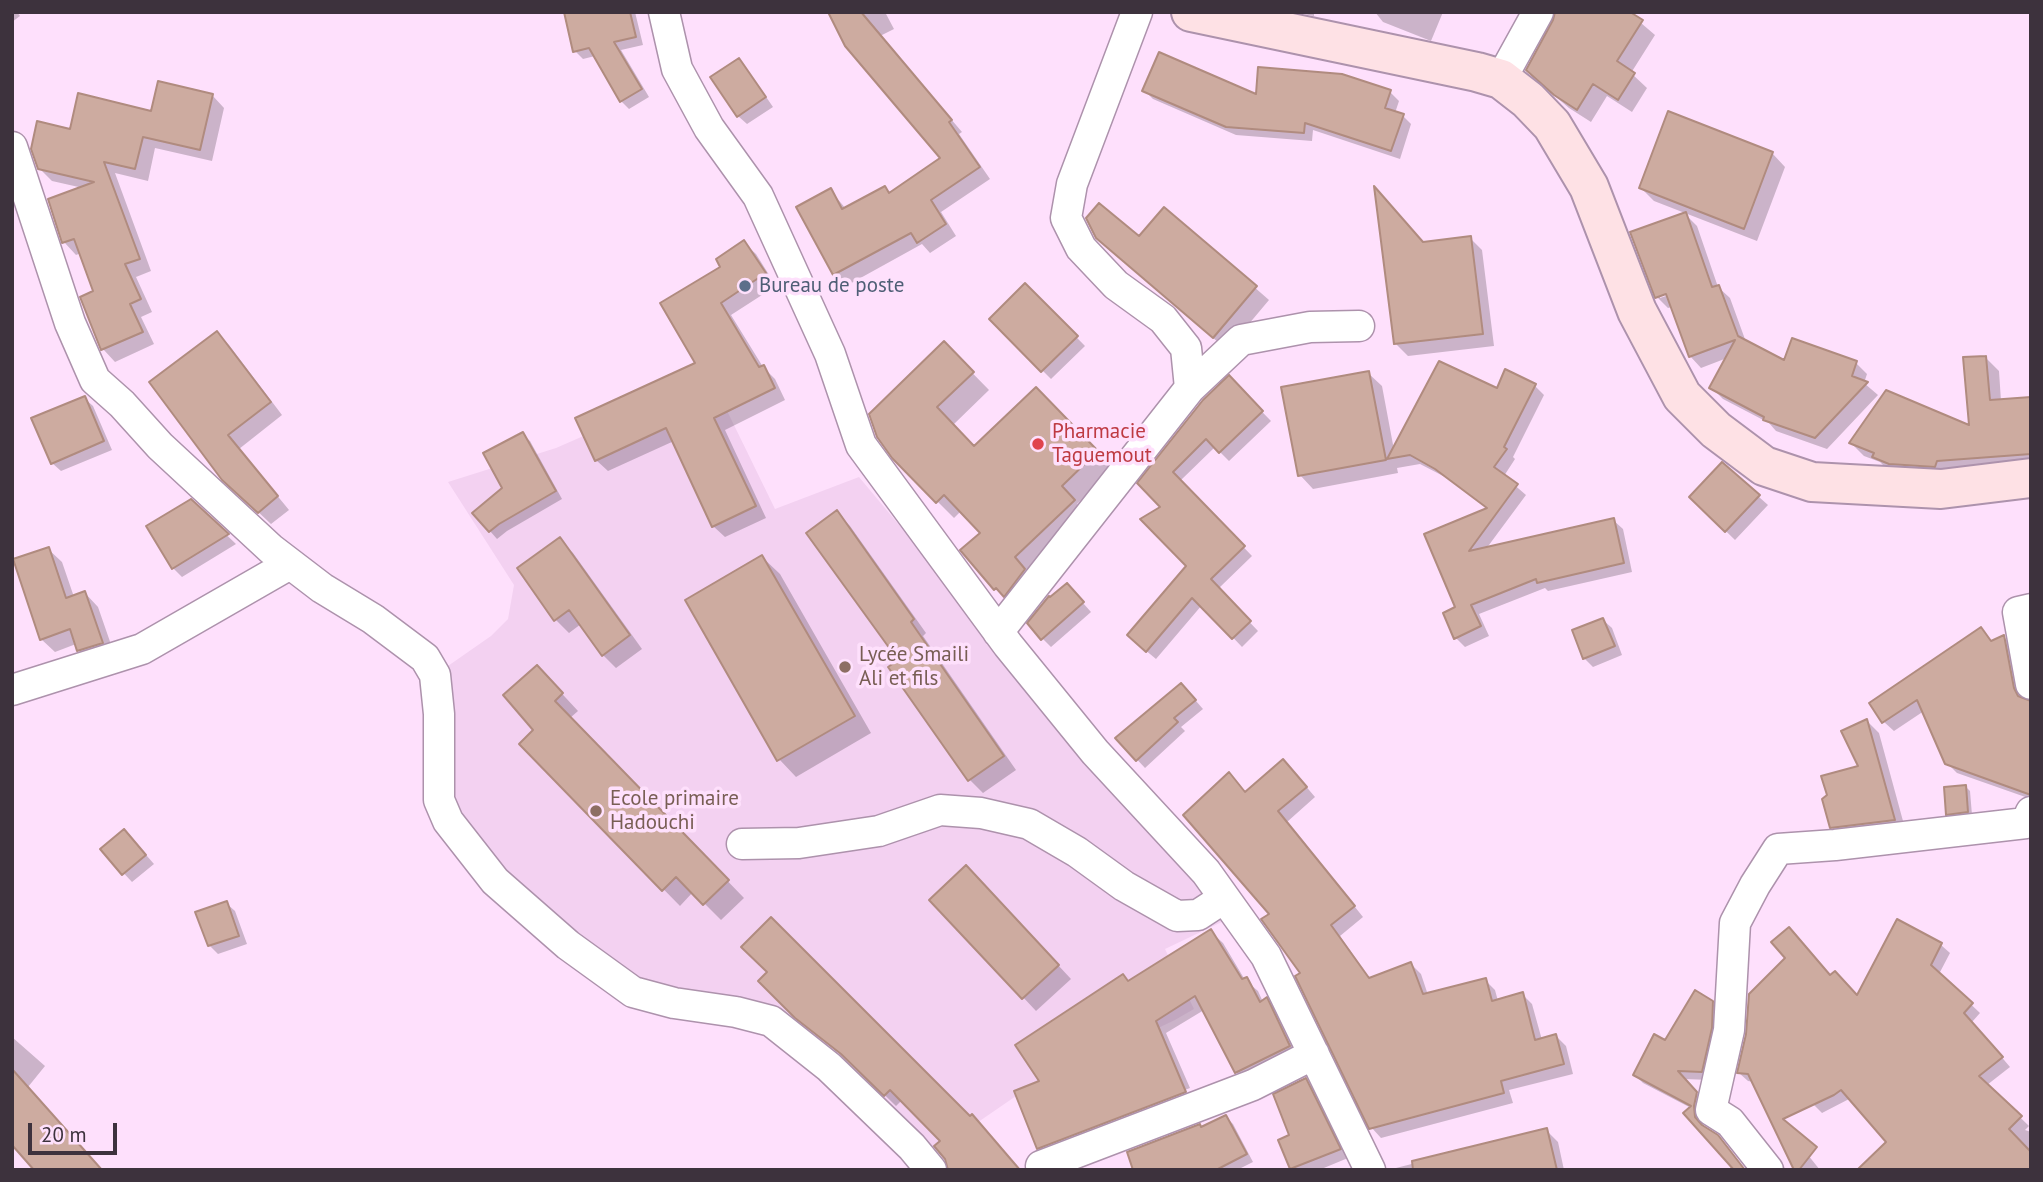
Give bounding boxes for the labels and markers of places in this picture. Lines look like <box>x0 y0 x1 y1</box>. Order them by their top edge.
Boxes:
place label: Bureau de poste <box>759 273 904 299</box>
marker: Bureau de poste <box>737 278 753 294</box>
place label: Pharmacie Taguemout <box>1052 419 1152 469</box>
marker: Pharmacie Taguemout <box>1030 436 1046 452</box>
place label: Lycée Smaili Ali et fils <box>859 642 969 692</box>
marker: Lycée Smaili Ali et fils <box>837 659 853 675</box>
place label: Ecole primaire Hadouchi <box>610 786 739 836</box>
marker: Ecole primaire Hadouchi <box>588 803 604 819</box>

